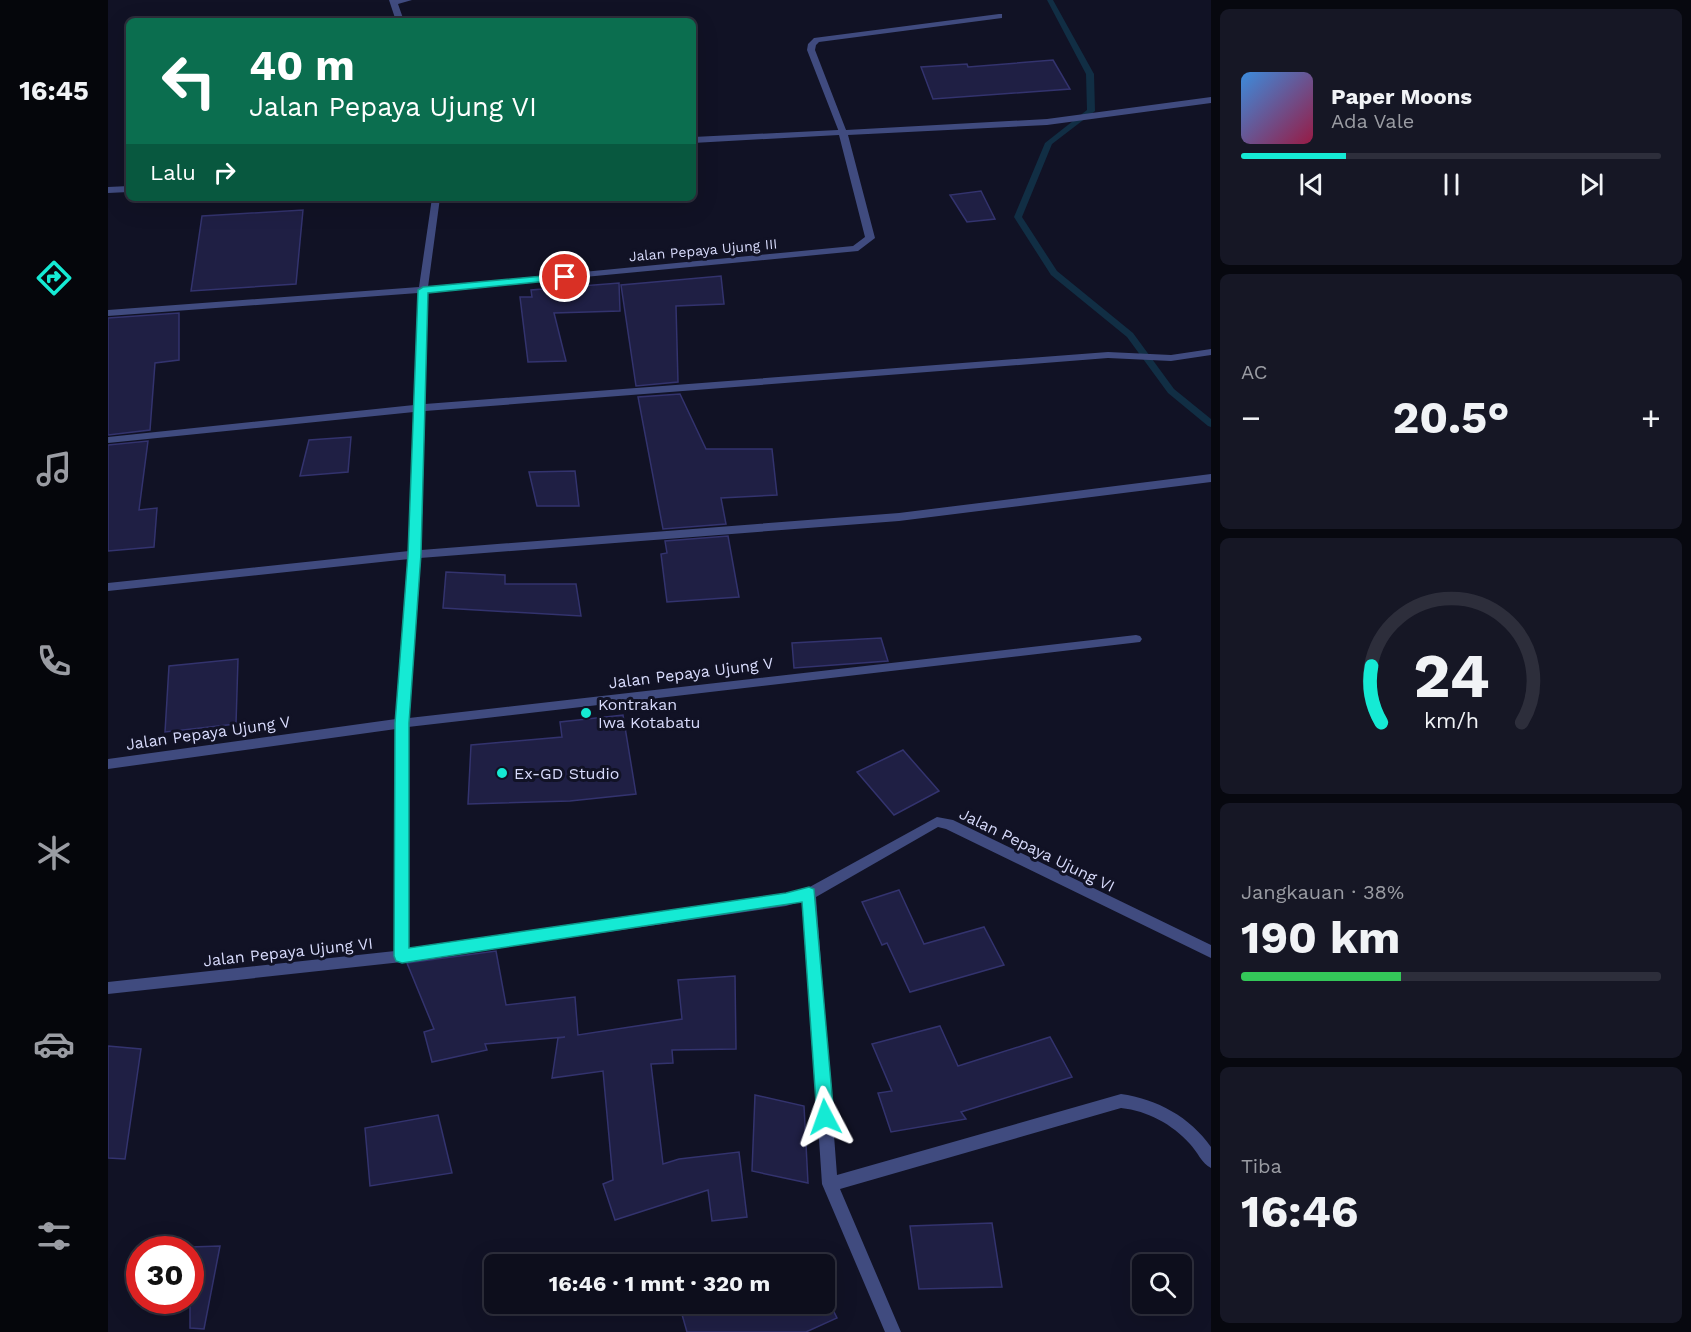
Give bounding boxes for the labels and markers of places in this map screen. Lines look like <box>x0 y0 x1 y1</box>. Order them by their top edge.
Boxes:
pin <box>539 251 590 302</box>
place label: Kontrakan Iwa Kotabatu <box>598 695 700 732</box>
marker: Kontrakan Iwa Kotabatu <box>579 706 593 720</box>
place label: Ex-GD Studio <box>514 764 619 783</box>
marker: Ex-GD Studio <box>495 766 509 780</box>

